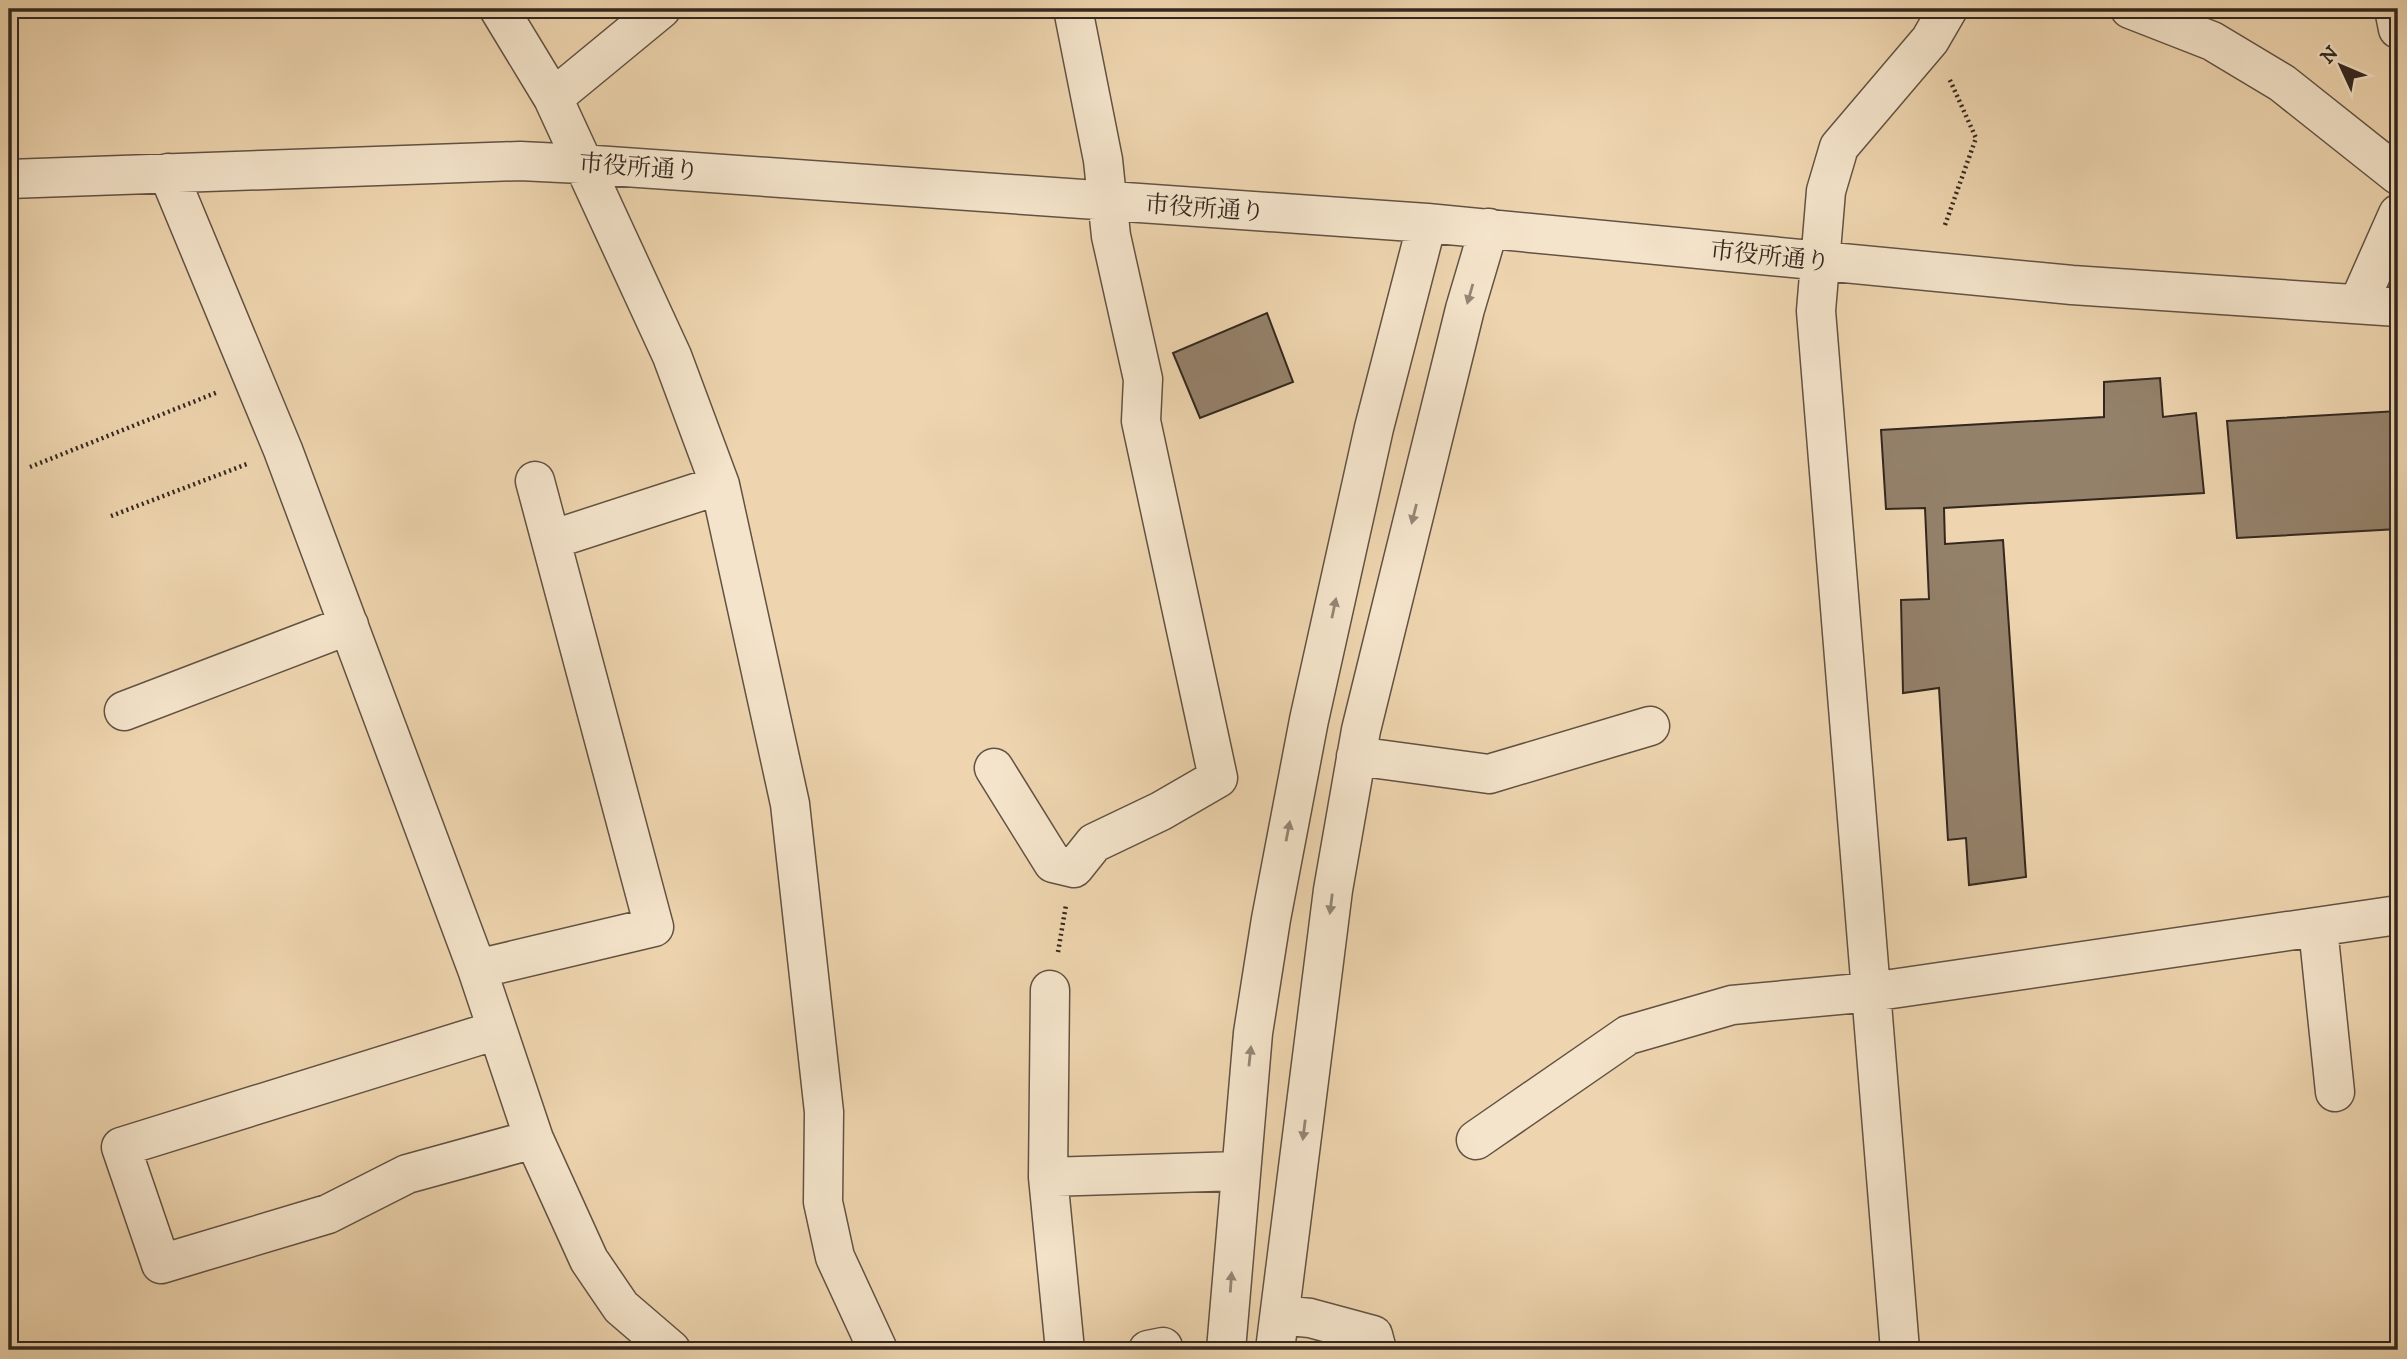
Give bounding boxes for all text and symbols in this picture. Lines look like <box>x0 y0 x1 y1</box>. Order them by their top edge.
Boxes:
north arrow <box>2306 32 2376 102</box>
text: N <box>2316 41 2344 69</box>
street label: 市役所通り <box>578 149 700 187</box>
street label: 市役所通り <box>1144 190 1266 228</box>
street label: 市役所通り <box>1709 236 1831 278</box>
one-way arrow <box>1464 283 1475 305</box>
one-way arrow <box>1409 504 1420 526</box>
one-way arrow <box>1329 597 1340 619</box>
one-way arrow <box>1283 820 1294 842</box>
one-way arrow <box>1326 893 1337 915</box>
one-way arrow <box>1245 1044 1256 1066</box>
one-way arrow <box>1298 1119 1309 1141</box>
one-way arrow <box>1226 1271 1237 1293</box>

